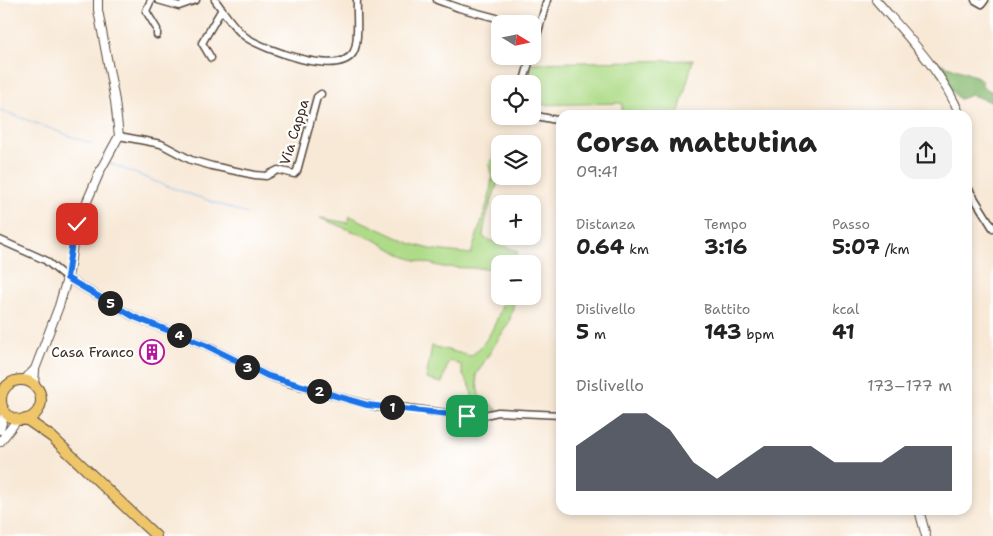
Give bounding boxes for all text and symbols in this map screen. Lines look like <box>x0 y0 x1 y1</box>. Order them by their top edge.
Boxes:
north arrow <box>491 15 541 65</box>
map controls <box>491 15 541 305</box>
button: locate <box>491 75 541 125</box>
street label: Via Cappa <box>275 96 313 167</box>
text: Corsa mattutina <box>576 123 817 161</box>
button: share <box>900 127 952 179</box>
button: layers <box>491 135 541 185</box>
text: 09:41 <box>576 161 618 182</box>
button: + <box>491 195 541 245</box>
pin <box>56 203 98 245</box>
icon: check <box>63 210 91 238</box>
text: Distanza <box>576 215 635 233</box>
text: Tempo <box>704 215 747 233</box>
text: Passo <box>832 215 870 233</box>
text: 0.64 <box>576 233 624 261</box>
text: 3:16 <box>704 233 747 261</box>
text: 5:07 <box>832 233 880 261</box>
text: km <box>624 240 649 258</box>
text: /km <box>880 240 910 258</box>
button: − <box>491 255 541 305</box>
pin: 5 <box>98 290 122 316</box>
text: 5 <box>106 294 115 312</box>
text: Dislivello <box>576 300 635 318</box>
text: Battito <box>704 300 750 318</box>
text: kcal <box>832 300 859 318</box>
text: 5 <box>576 318 589 346</box>
text: 143 <box>704 318 741 346</box>
text: 41 <box>832 318 855 346</box>
pin: 4 <box>166 322 192 348</box>
text: m <box>589 325 606 343</box>
text: bpm <box>741 325 774 343</box>
text: 4 <box>175 326 184 344</box>
building icon: Casa Franco <box>139 339 165 365</box>
place label: Casa Franco <box>51 343 134 361</box>
pin: 3 <box>234 354 260 380</box>
text: 3 <box>243 358 252 376</box>
text: Dislivello <box>576 375 644 396</box>
text: 173–177 m <box>867 375 952 396</box>
pin: 2 <box>306 378 332 404</box>
text: 2 <box>315 382 324 400</box>
pin: 1 <box>380 394 404 420</box>
pin <box>446 395 488 437</box>
text: 1 <box>389 398 396 416</box>
icon: arrive <box>453 402 481 430</box>

